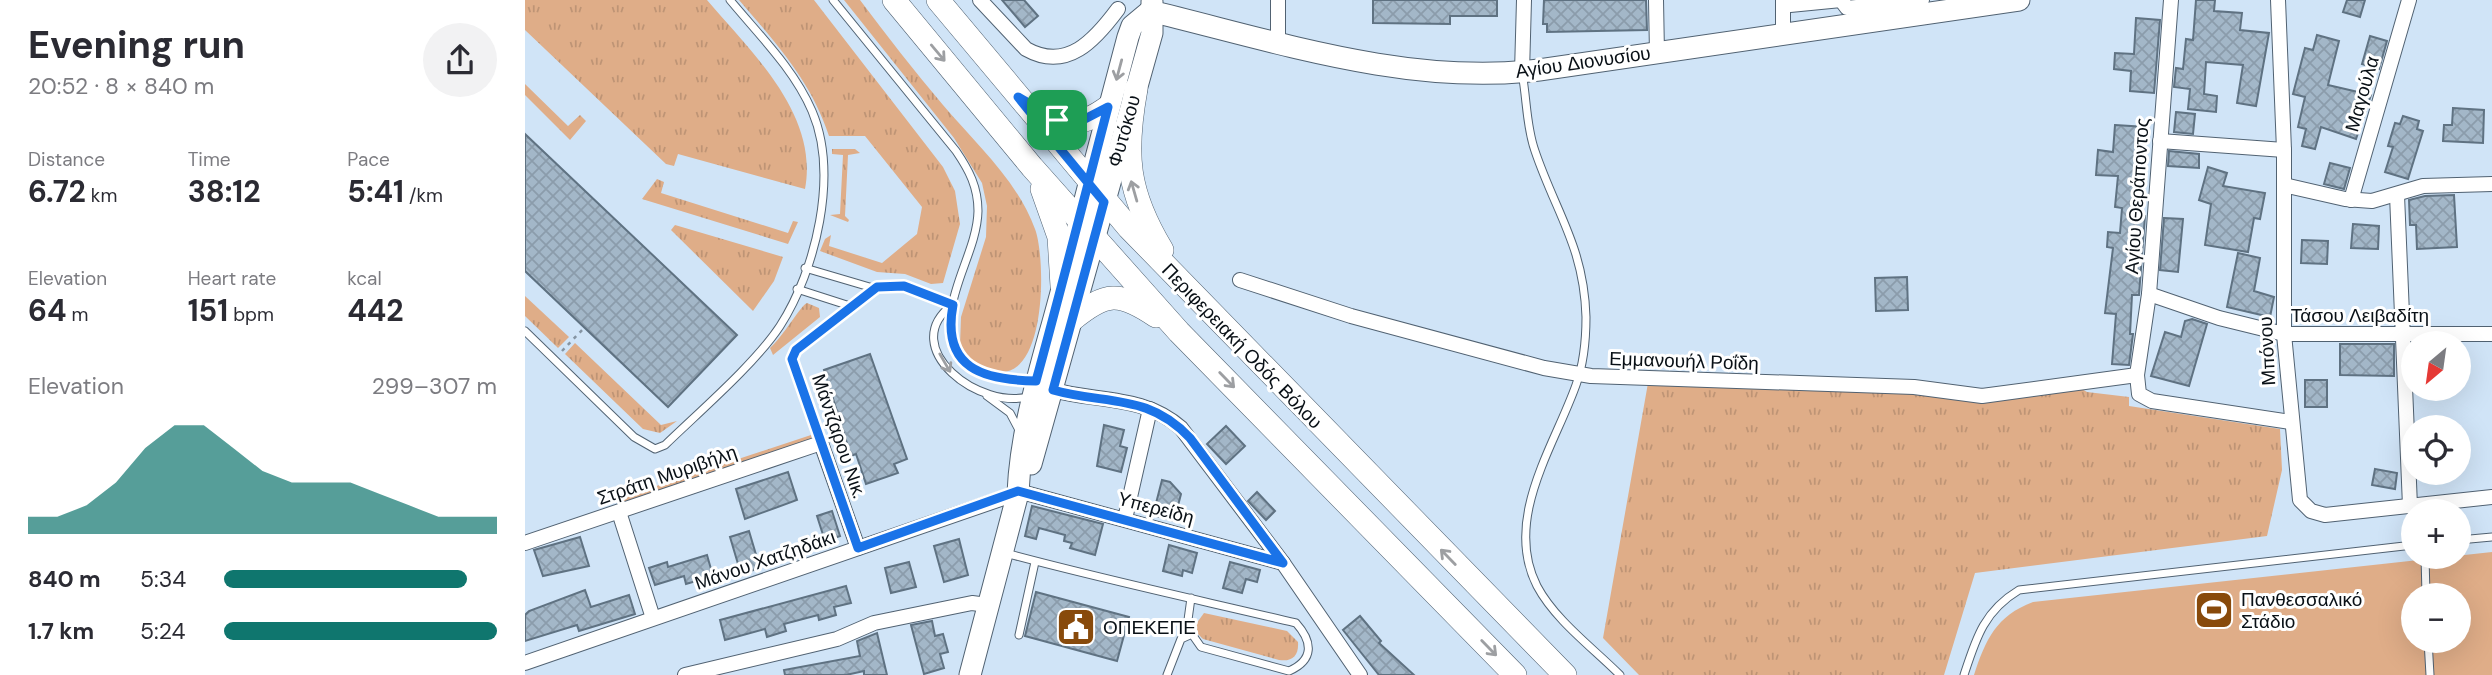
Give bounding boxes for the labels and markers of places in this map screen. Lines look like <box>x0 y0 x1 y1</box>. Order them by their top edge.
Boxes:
pin <box>1027 90 1087 150</box>
place label: Πανθεσσαλικό Στάδιο <box>2241 587 2362 634</box>
sports icon: Πανθεσσαλικό Στάδιο <box>2193 589 2235 631</box>
public building icon: ΟΠΕΚΕΠΕ <box>1055 606 1097 648</box>
place label: ΟΠΕΚΕΠΕ <box>1103 615 1196 640</box>

